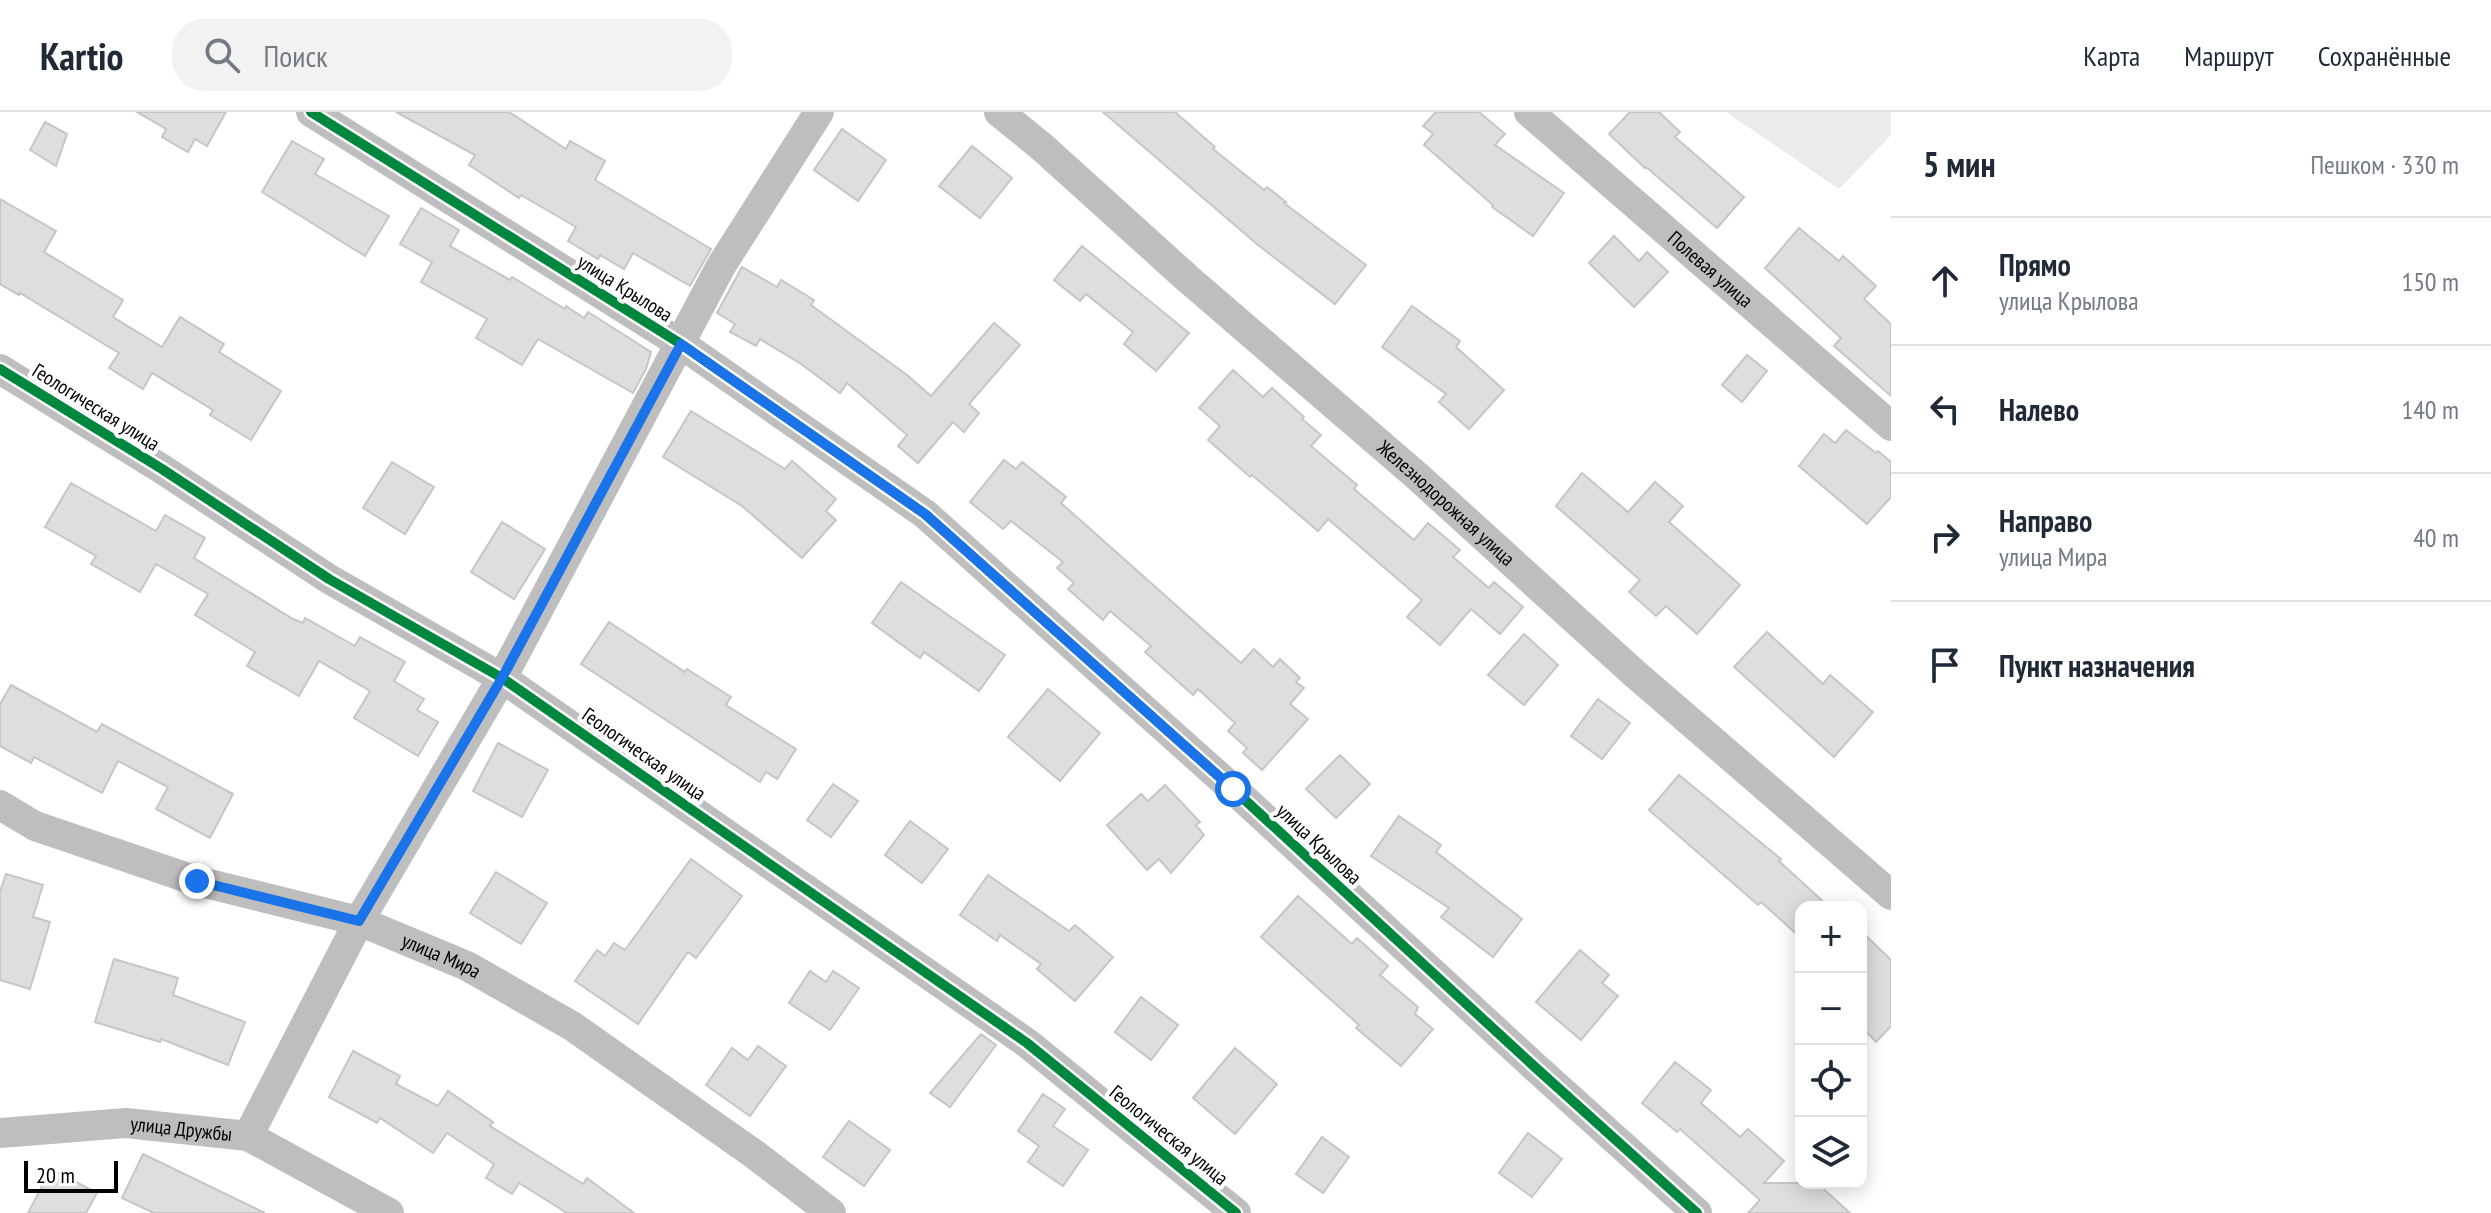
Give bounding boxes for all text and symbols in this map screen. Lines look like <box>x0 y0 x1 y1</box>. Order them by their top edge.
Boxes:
search box <box>172 19 732 91</box>
text: Kartio <box>40 31 124 80</box>
icon: search <box>200 33 244 77</box>
text: Поиск <box>264 36 328 75</box>
text: Карта <box>2083 37 2140 74</box>
text: Маршрут <box>2184 37 2274 74</box>
text: Сохранённые <box>2318 37 2451 74</box>
text: 5 мин <box>1923 142 1996 186</box>
text: Пешком · 330 m <box>2310 148 2459 181</box>
street label: Полевая улица <box>1662 225 1758 313</box>
text: Прямо <box>1999 245 2071 284</box>
street label: улица Крылова <box>573 249 677 327</box>
icon: ahead <box>1923 259 1967 303</box>
text: 150 m <box>2401 265 2459 298</box>
text: улица Крылова <box>1999 284 2139 317</box>
street label: Геологическая улица <box>27 357 165 457</box>
icon: left <box>1923 387 1967 431</box>
text: Налево <box>1999 390 2079 429</box>
text: 140 m <box>2401 393 2459 426</box>
street label: Железнодорожная улица <box>1371 434 1520 572</box>
text: Направо <box>1999 501 2092 540</box>
icon: right <box>1923 515 1967 559</box>
text: 40 m <box>2413 521 2459 554</box>
text: улица Мира <box>1999 540 2108 573</box>
icon: arrive <box>1923 643 1967 687</box>
text: Пункт назначения <box>1999 646 2195 685</box>
street label: Геологическая улица <box>577 702 711 806</box>
route start <box>1215 771 1251 807</box>
street label: улица Крылова <box>1271 798 1367 890</box>
route end <box>179 863 215 899</box>
map controls <box>1795 901 1867 1189</box>
button: + <box>1795 901 1867 973</box>
street label: улица Мира <box>398 927 486 984</box>
button: − <box>1795 973 1867 1045</box>
button: locate <box>1795 1045 1867 1117</box>
street label: Геологическая улица <box>1104 1079 1234 1191</box>
street label: улица Дружбы <box>129 1111 233 1147</box>
button: layers <box>1795 1117 1867 1189</box>
scale bar <box>24 1157 118 1193</box>
text: 20 m <box>36 1161 75 1189</box>

